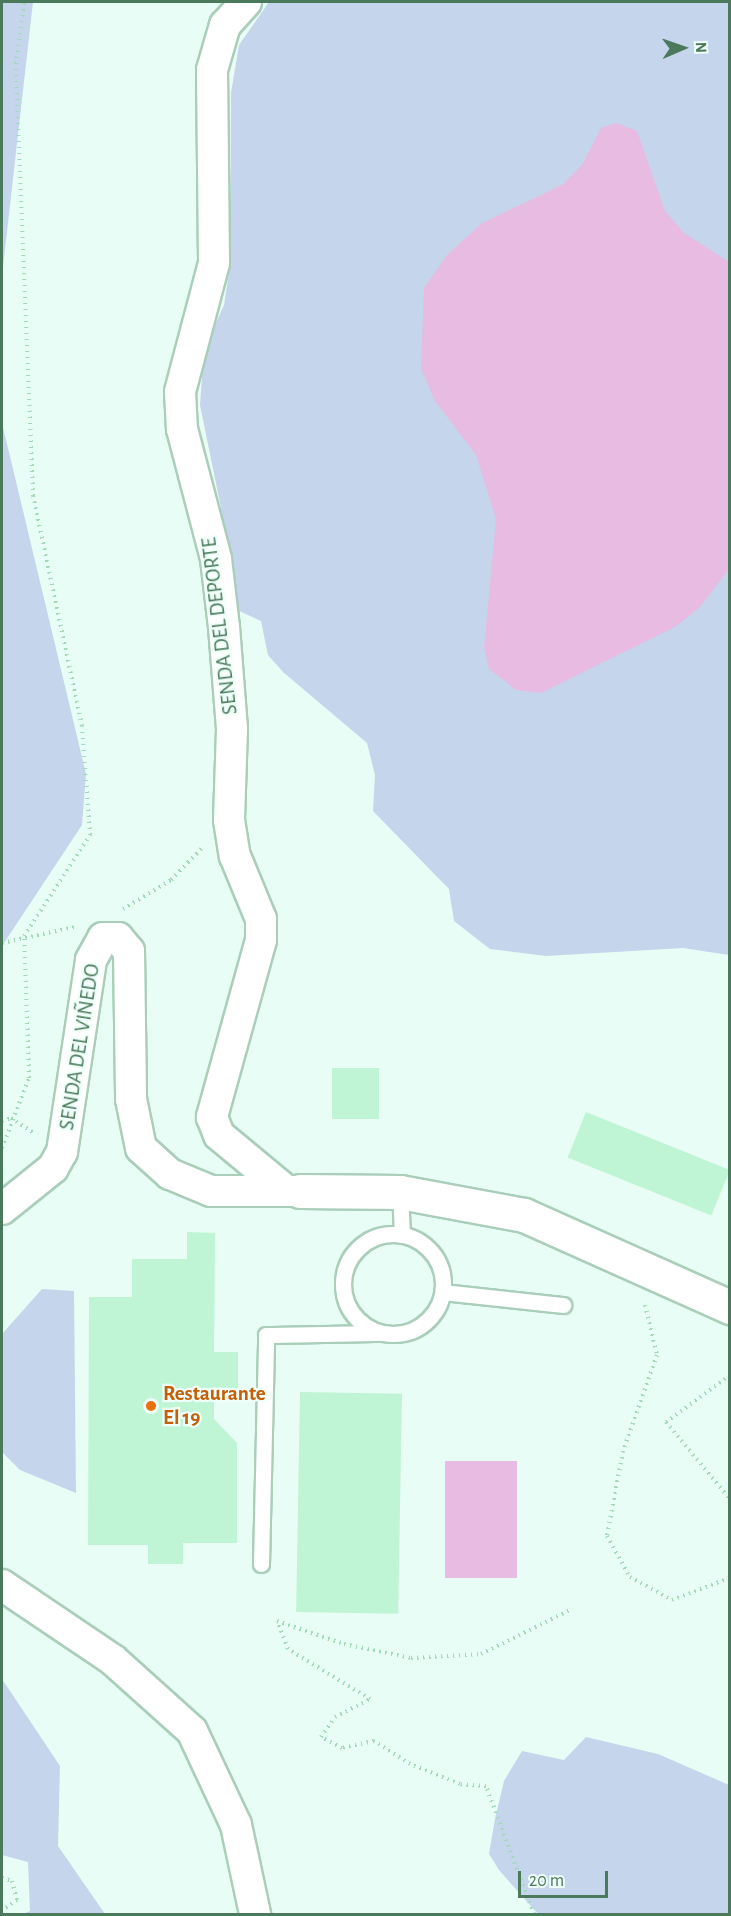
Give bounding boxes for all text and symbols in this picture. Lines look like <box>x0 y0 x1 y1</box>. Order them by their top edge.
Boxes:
north arrow <box>653 18 713 78</box>
text: N <box>693 42 709 53</box>
street label: SENDA DEL DEPORTE <box>197 536 243 716</box>
street label: SENDA DEL VIÑEDO <box>54 962 106 1132</box>
place label: Restaurante El 19 <box>163 1381 266 1431</box>
marker: Restaurante El 19 <box>144 1399 158 1413</box>
scale bar <box>521 1859 611 1897</box>
text: 20 m <box>529 1872 564 1890</box>

